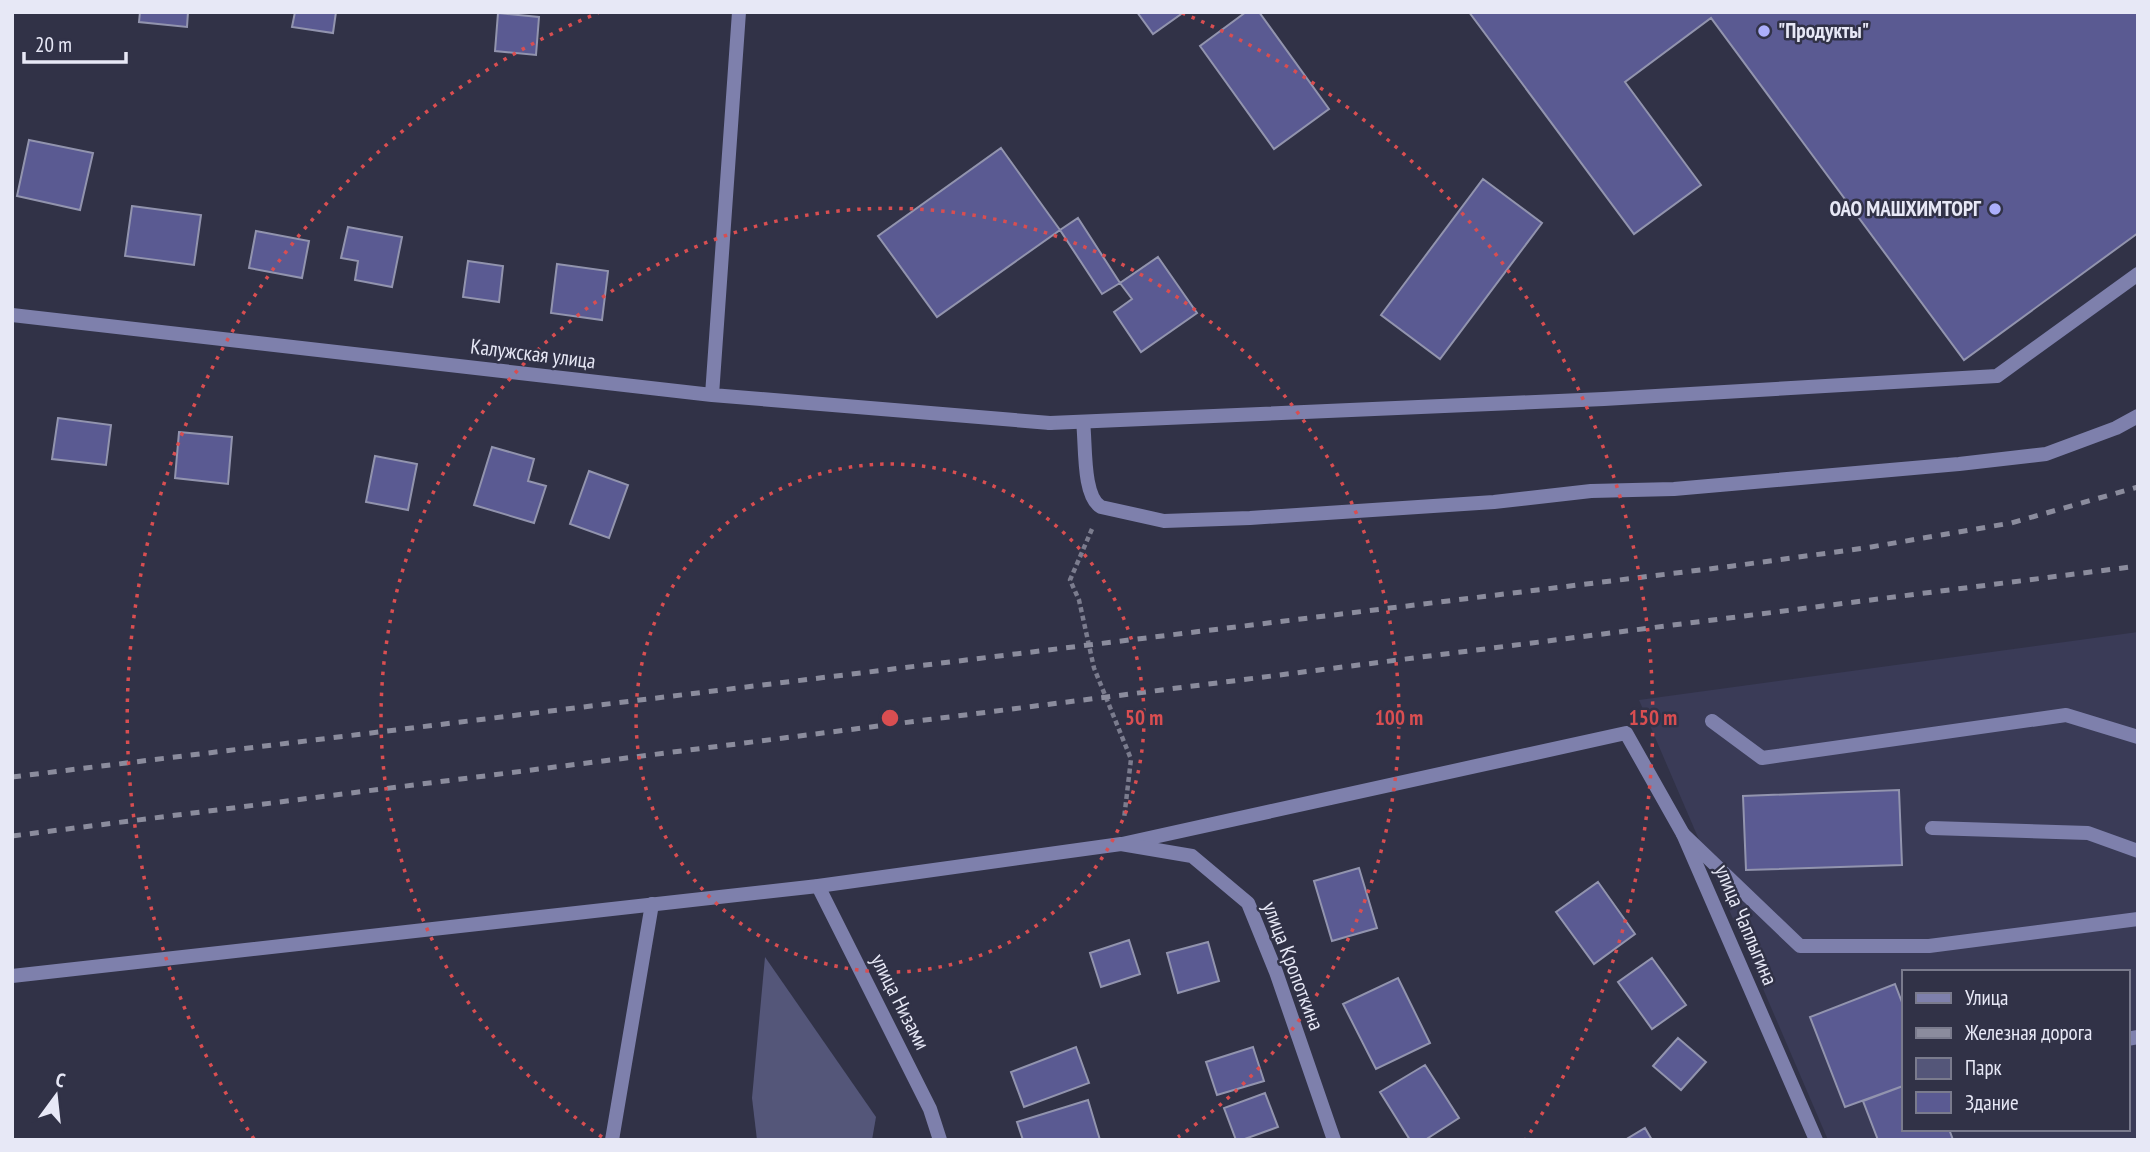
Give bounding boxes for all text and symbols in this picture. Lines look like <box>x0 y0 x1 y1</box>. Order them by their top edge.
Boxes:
place label: "Продукты" <box>1778 17 1869 44</box>
scale bar <box>24 21 126 65</box>
marker: "Продукты" <box>1756 23 1772 39</box>
text: 20 m <box>35 31 72 58</box>
place label: ОАО МАШХИМТОРГ <box>1830 195 1982 222</box>
marker: ОАО МАШХИМТОРГ <box>1987 201 2003 217</box>
street label: Калужская улица <box>469 332 597 375</box>
text: 50 m <box>1125 704 1163 731</box>
text: 100 m <box>1375 704 1423 731</box>
text: 150 m <box>1629 704 1677 731</box>
centre of rings <box>878 706 902 730</box>
street label: улица Чаплыгина <box>1709 861 1784 989</box>
street label: улица Кропоткина <box>1257 898 1330 1034</box>
street label: улица Низами <box>865 949 936 1054</box>
legend <box>1902 970 2129 1131</box>
text: Улица <box>1965 984 2008 1011</box>
text: Железная дорога <box>1964 1019 2092 1046</box>
text: Парк <box>1965 1054 2002 1081</box>
north arrow <box>21 1061 91 1131</box>
text: С <box>53 1067 68 1092</box>
text: Здание <box>1965 1089 2019 1116</box>

